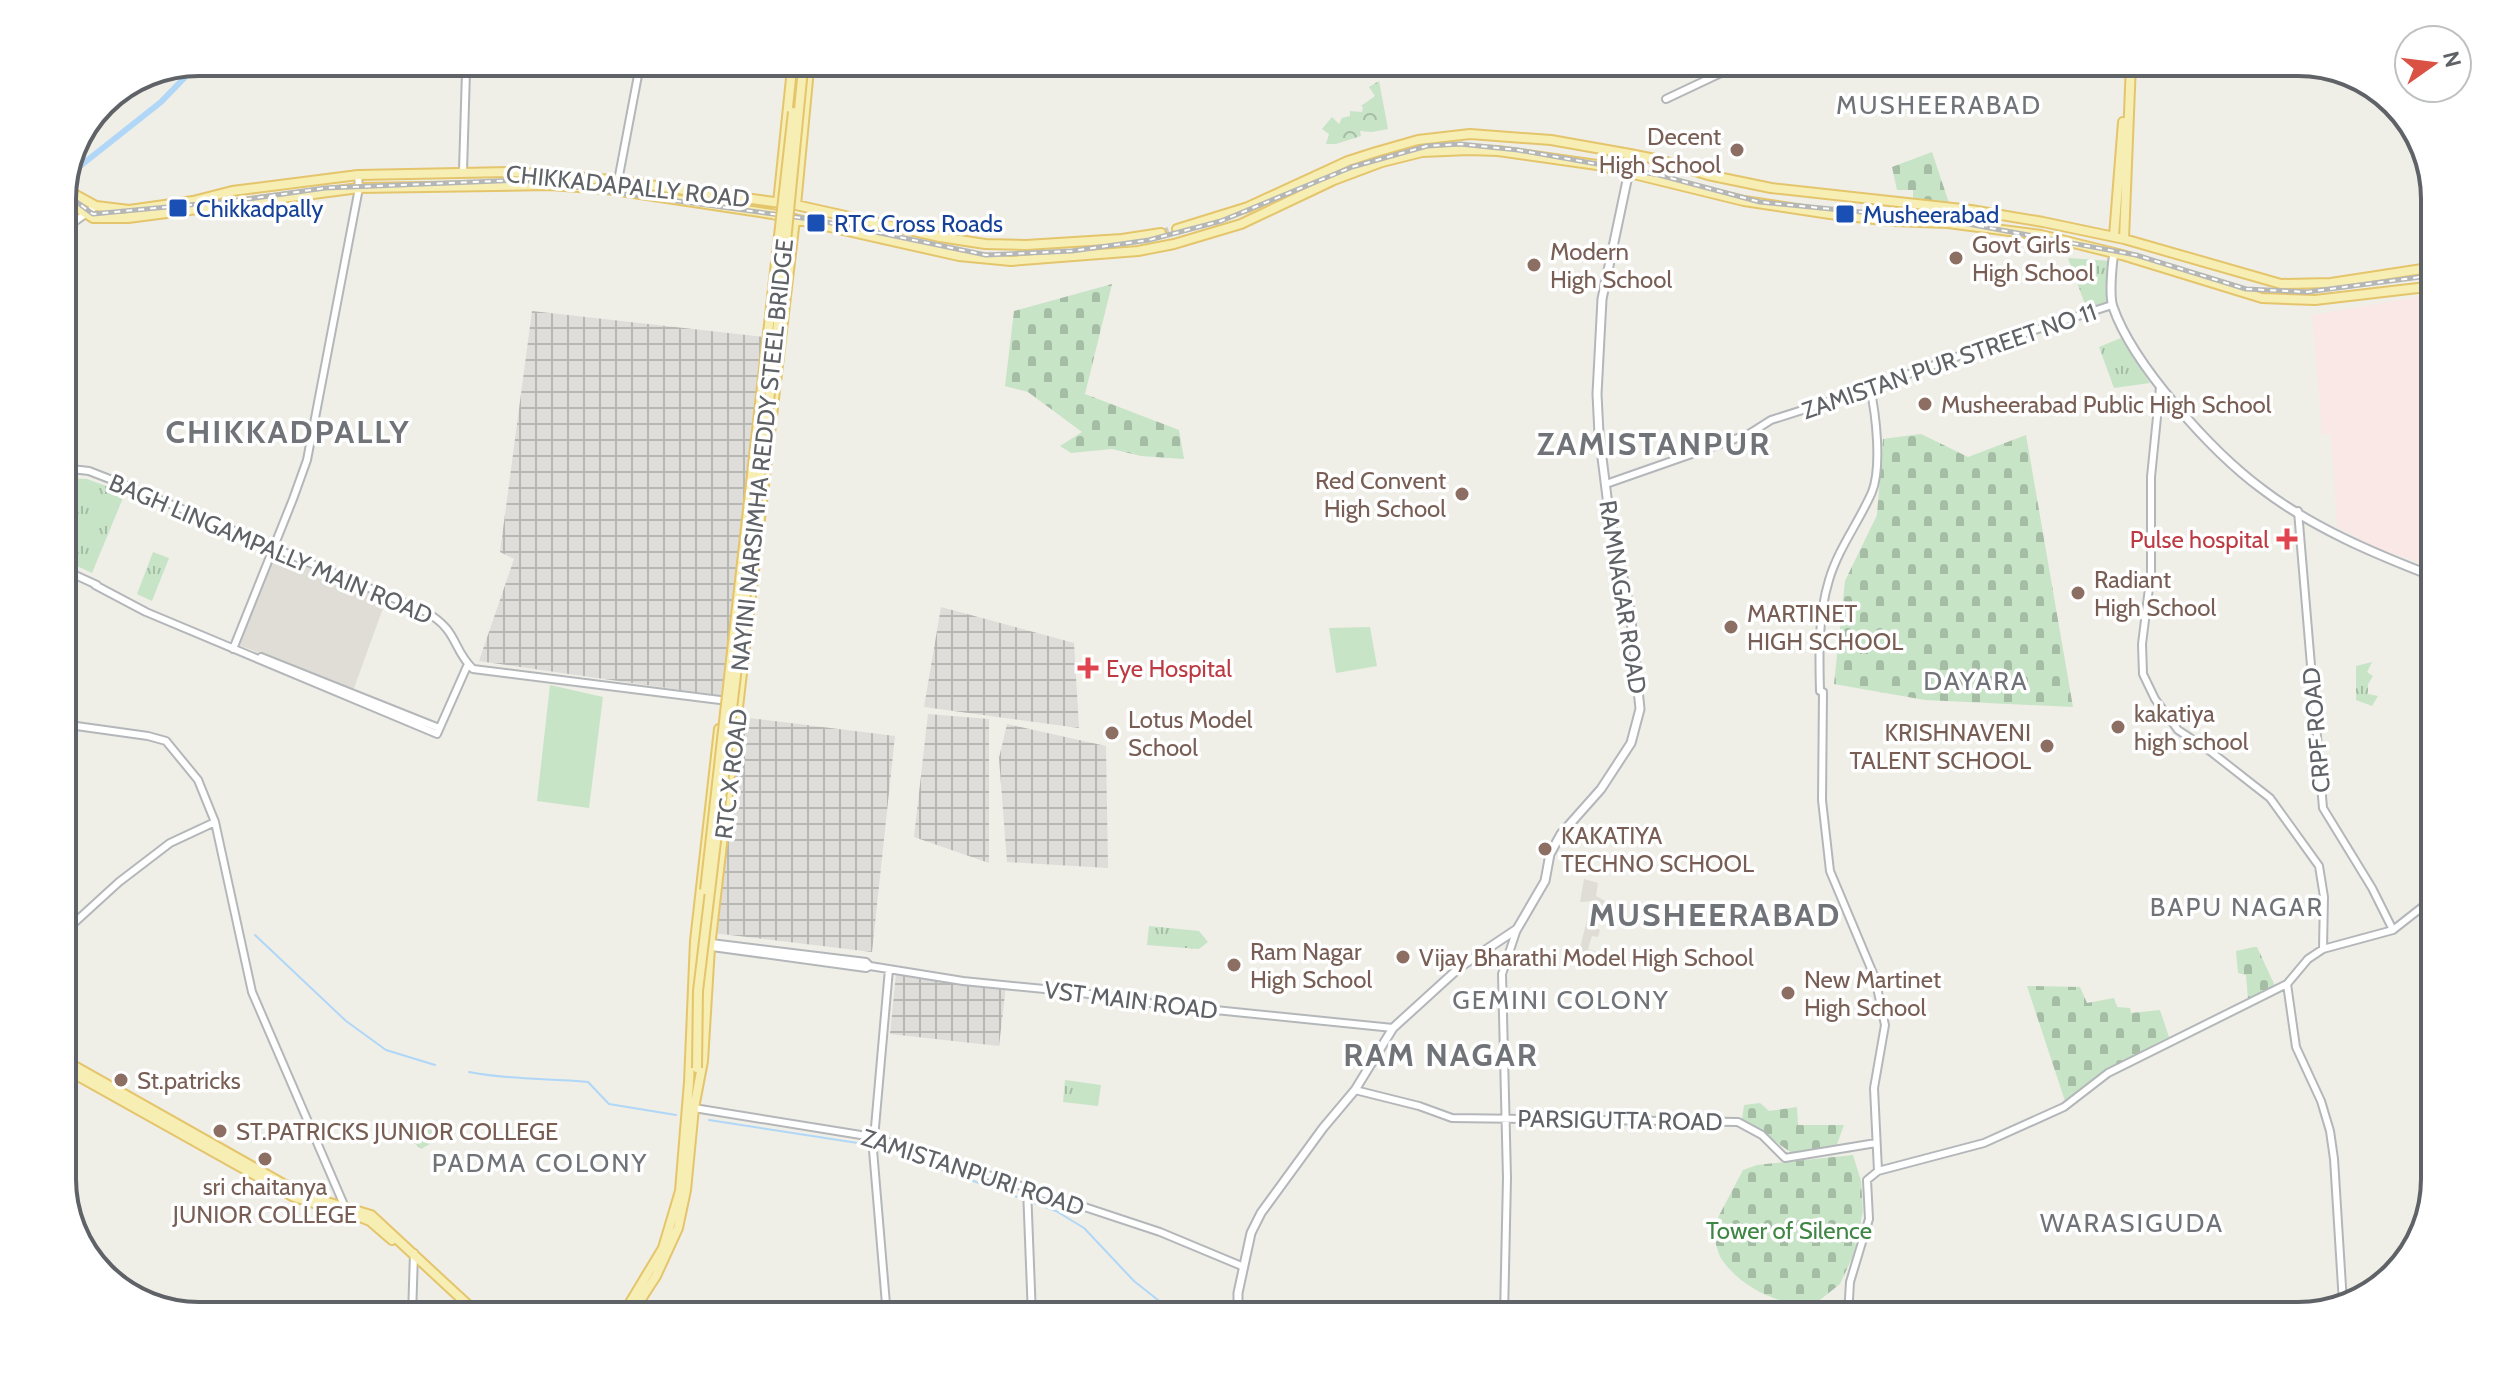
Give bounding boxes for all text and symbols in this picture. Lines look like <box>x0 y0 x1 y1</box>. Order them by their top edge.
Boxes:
north arrow <box>2393 24 2473 104</box>
text: N <box>2437 48 2467 70</box>
district label: MUSHEERABAD <box>1836 89 2042 121</box>
place label: Decent High School <box>1599 122 1721 179</box>
marker: Decent High School <box>1728 141 1746 159</box>
street label: CHIKKADAPALLY ROAD <box>505 159 751 213</box>
place label: Chikkadpally <box>196 194 323 223</box>
marker: Chikkadpally <box>167 197 189 219</box>
place label: Musheerabad <box>1863 200 1999 229</box>
marker: Musheerabad <box>1834 203 1856 225</box>
place label: RTC Cross Roads <box>834 209 1003 238</box>
marker: RTC Cross Roads <box>805 212 827 234</box>
place label: Govt Girls High School <box>1972 230 2094 287</box>
street label: NAYINI NARSIMHA REDDY STEEL BRIDGE <box>725 237 799 673</box>
place label: Modern High School <box>1550 237 1672 294</box>
marker: Govt Girls High School <box>1947 249 1965 267</box>
marker: Modern High School <box>1525 256 1543 274</box>
street label: ZAMISTAN PUR STREET NO 11 <box>1798 297 2100 425</box>
place label: Musheerabad Public High School <box>1941 390 2272 419</box>
marker: Musheerabad Public High School <box>1916 395 1934 413</box>
district label: CHIKKADPALLY <box>165 412 411 451</box>
district label: ZAMISTANPUR <box>1537 424 1771 463</box>
place label: Red Convent High School <box>1315 466 1446 523</box>
street label: BAGH LINGAMPALLY MAIN ROAD <box>105 468 437 630</box>
marker: Red Convent High School <box>1453 485 1471 503</box>
street label: RAMNAGAR ROAD <box>1593 498 1653 696</box>
place label: Pulse hospital <box>2130 525 2269 554</box>
marker: Pulse hospital <box>2276 528 2298 550</box>
place label: Radiant High School <box>2094 565 2216 622</box>
marker: Radiant High School <box>2069 584 2087 602</box>
place label: MARTINET HIGH SCHOOL <box>1747 599 1903 656</box>
marker: MARTINET HIGH SCHOOL <box>1722 618 1740 636</box>
place label: Eye Hospital <box>1106 654 1232 683</box>
marker: Eye Hospital <box>1077 657 1099 679</box>
district label: DAYARA <box>1923 665 2029 697</box>
street label: CRPF ROAD <box>2296 666 2336 794</box>
place label: kakatiya high school <box>2134 699 2249 756</box>
place label: Lotus Model School <box>1128 705 1253 762</box>
street label: RTC X ROAD <box>709 707 753 841</box>
place label: KRISHNAVENI TALENT SCHOOL <box>1850 718 2031 775</box>
marker: kakatiya high school <box>2109 718 2127 736</box>
marker: Lotus Model School <box>1103 724 1121 742</box>
marker: KRISHNAVENI TALENT SCHOOL <box>2038 737 2056 755</box>
place label: KAKATIYA TECHNO SCHOOL <box>1561 821 1754 878</box>
marker: KAKATIYA TECHNO SCHOOL <box>1536 840 1554 858</box>
district label: BAPU NAGAR <box>2150 891 2324 923</box>
district label: MUSHEERABAD <box>1589 895 1841 934</box>
place label: Ram Nagar High School <box>1250 937 1372 994</box>
place label: Vijay Bharathi Model High School <box>1419 943 1754 972</box>
marker: Vijay Bharathi Model High School <box>1394 948 1412 966</box>
marker: Ram Nagar High School <box>1225 956 1243 974</box>
place label: New Martinet High School <box>1804 965 1941 1022</box>
street label: VST MAIN ROAD <box>1043 975 1219 1025</box>
district label: GEMINI COLONY <box>1452 984 1670 1016</box>
marker: New Martinet High School <box>1779 984 1797 1002</box>
district label: RAM NAGAR <box>1343 1035 1539 1074</box>
place label: St.patricks <box>137 1066 241 1095</box>
marker: St.patricks <box>112 1071 130 1089</box>
street label: PARSIGUTTA ROAD <box>1517 1104 1723 1136</box>
place label: ST.PATRICKS JUNIOR COLLEGE <box>236 1117 558 1146</box>
marker: ST.PATRICKS JUNIOR COLLEGE <box>211 1122 229 1140</box>
street label: ZAMISTANPURI ROAD <box>858 1122 1088 1222</box>
district label: PADMA COLONY <box>432 1147 648 1179</box>
marker: sri chaitanya JUNIOR COLLEGE <box>256 1150 274 1168</box>
place label: sri chaitanya JUNIOR COLLEGE <box>172 1172 357 1229</box>
district label: WARASIGUDA <box>2040 1207 2224 1239</box>
park label: Tower of Silence <box>1706 1216 1872 1245</box>

